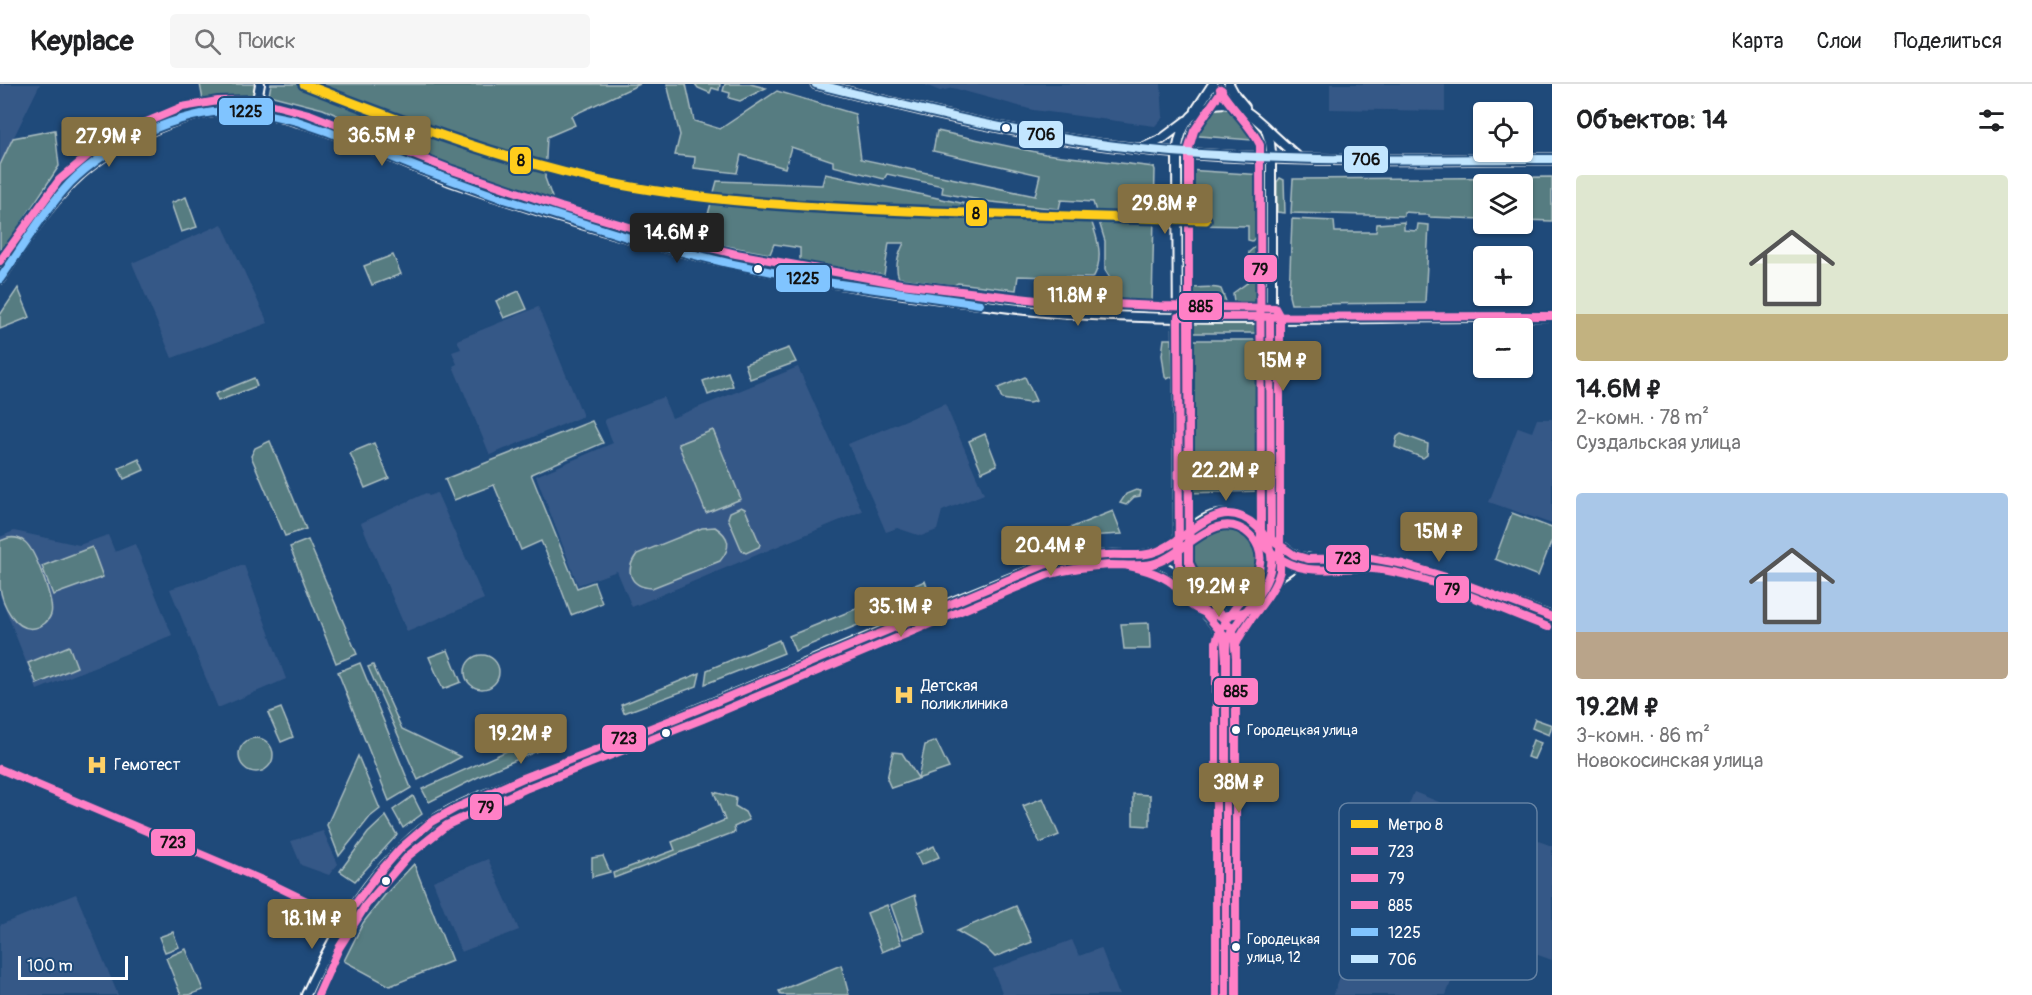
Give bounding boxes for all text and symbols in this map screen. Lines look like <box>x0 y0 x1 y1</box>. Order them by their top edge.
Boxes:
search box <box>170 14 590 68</box>
text: Keyplace <box>30 24 134 59</box>
icon: search <box>191 25 224 58</box>
text: Поиск <box>239 27 296 55</box>
text: Карта <box>1731 28 1783 55</box>
text: Слои <box>1816 28 1861 55</box>
text: Поделиться <box>1894 28 2002 55</box>
line badge: 1225 <box>218 97 274 126</box>
text: 1225 <box>230 102 263 122</box>
map controls <box>1473 102 1533 378</box>
button: locate <box>1473 102 1533 162</box>
text: Объектов: 14 <box>1576 104 1727 136</box>
icon: filters <box>1975 104 2008 137</box>
pin: 36.5M ₽ <box>327 116 437 167</box>
pin: 27.9M ₽ <box>54 117 164 168</box>
line badge: 706 <box>1018 120 1064 149</box>
unlabelled marker <box>1000 122 1012 134</box>
text: 36.5M ₽ <box>348 123 416 148</box>
text: 27.9M ₽ <box>75 124 143 149</box>
text: 706 <box>1027 125 1055 145</box>
line badge: 706 <box>1343 145 1389 174</box>
line badge: 8 <box>509 146 532 175</box>
text: 706 <box>1352 150 1380 170</box>
text: 8 <box>517 151 525 171</box>
button: layers <box>1473 174 1533 234</box>
pin: 29.8M ₽ <box>1110 184 1220 235</box>
text: 29.8M ₽ <box>1132 191 1198 216</box>
line badge: 8 <box>965 199 988 227</box>
text: 8 <box>972 204 980 224</box>
pin: 14.6M ₽ <box>622 213 732 264</box>
icon: home <box>1738 214 1846 322</box>
text: 14.6M ₽ <box>644 220 710 245</box>
button: + <box>1473 246 1533 306</box>
line badge: 79 <box>1243 254 1278 283</box>
text: 79 <box>1252 260 1268 280</box>
unlabelled marker <box>752 263 764 275</box>
line badge: 1225 <box>775 264 831 293</box>
text: 1225 <box>787 269 820 289</box>
pin: 11.8M ₽ <box>1023 276 1133 327</box>
text: 11.8M ₽ <box>1048 283 1108 308</box>
line badge: 885 <box>1178 292 1223 321</box>
text: 885 <box>1189 297 1214 317</box>
button: − <box>1473 318 1533 378</box>
pin: 15M ₽ <box>1241 341 1325 392</box>
text: 15M ₽ <box>1258 348 1308 373</box>
text: 14.6M ₽ <box>1576 373 1662 405</box>
text: 2-комн. · 78 m² <box>1576 405 1709 430</box>
text: Суздальская улица <box>1576 430 1741 455</box>
pin: 22.2M ₽ <box>1171 451 1281 502</box>
text: 22.2M ₽ <box>1192 458 1260 483</box>
pin: 15M ₽ <box>1397 512 1481 563</box>
text: 15M ₽ <box>1414 519 1464 544</box>
pin: 20.4M ₽ <box>996 526 1106 577</box>
icon: home <box>1738 532 1846 640</box>
text: 20.4M ₽ <box>1015 533 1087 558</box>
line badge: 723 <box>1325 544 1370 573</box>
text: 723 <box>1335 549 1361 569</box>
pin: 19.2M ₽ <box>1164 567 1274 618</box>
text: 19.2M ₽ <box>1187 574 1251 599</box>
line badge: 79 <box>1435 575 1470 604</box>
text: 79 <box>1444 580 1460 600</box>
pin: 35.1M ₽ <box>846 587 956 638</box>
text: 35.1M ₽ <box>869 594 933 619</box>
place label: Детская поликлиника <box>920 676 1008 714</box>
line badge: 885 <box>1213 677 1259 706</box>
text: 885 <box>1224 682 1249 702</box>
hospital icon: Детская поликлиника <box>892 683 916 707</box>
text: 19.2M ₽ <box>1576 691 1660 723</box>
pin: 19.2M ₽ <box>466 714 576 765</box>
text: 19.2M ₽ <box>489 721 553 746</box>
place label: Городецкая улица <box>1247 722 1358 739</box>
text: 3-комн. · 86 m² <box>1576 723 1710 748</box>
line badge: 723 <box>601 724 647 753</box>
marker: Городецкая улица <box>1230 724 1242 736</box>
unlabelled marker <box>660 727 672 739</box>
text: 723 <box>611 729 637 749</box>
text: Новокосинская улица <box>1576 748 1763 773</box>
hospital icon: Гемотест <box>85 753 109 777</box>
place label: Гемотест <box>114 755 180 775</box>
pin: 38M ₽ <box>1197 763 1281 814</box>
text: 38M ₽ <box>1213 770 1265 795</box>
line badge: 79 <box>469 793 503 821</box>
text: 79 <box>478 798 494 818</box>
legend <box>1339 803 1537 980</box>
text: Метро 8 <box>1388 815 1443 835</box>
line badge: 723 <box>150 828 196 857</box>
text: 723 <box>160 833 186 853</box>
text: 723 <box>1388 842 1414 862</box>
text: 79 <box>1388 869 1405 889</box>
unlabelled marker <box>380 875 392 887</box>
text: 885 <box>1388 896 1413 916</box>
pin: 18.1M ₽ <box>257 899 367 950</box>
text: 18.1M ₽ <box>282 906 342 931</box>
text: 1225 <box>1388 923 1421 943</box>
place label: Городецкая улица, 12 <box>1246 931 1320 966</box>
marker: Городецкая улица, 12 <box>1230 941 1242 953</box>
text: 706 <box>1388 950 1417 970</box>
scale bar <box>18 953 128 980</box>
text: 100 m <box>27 956 73 976</box>

